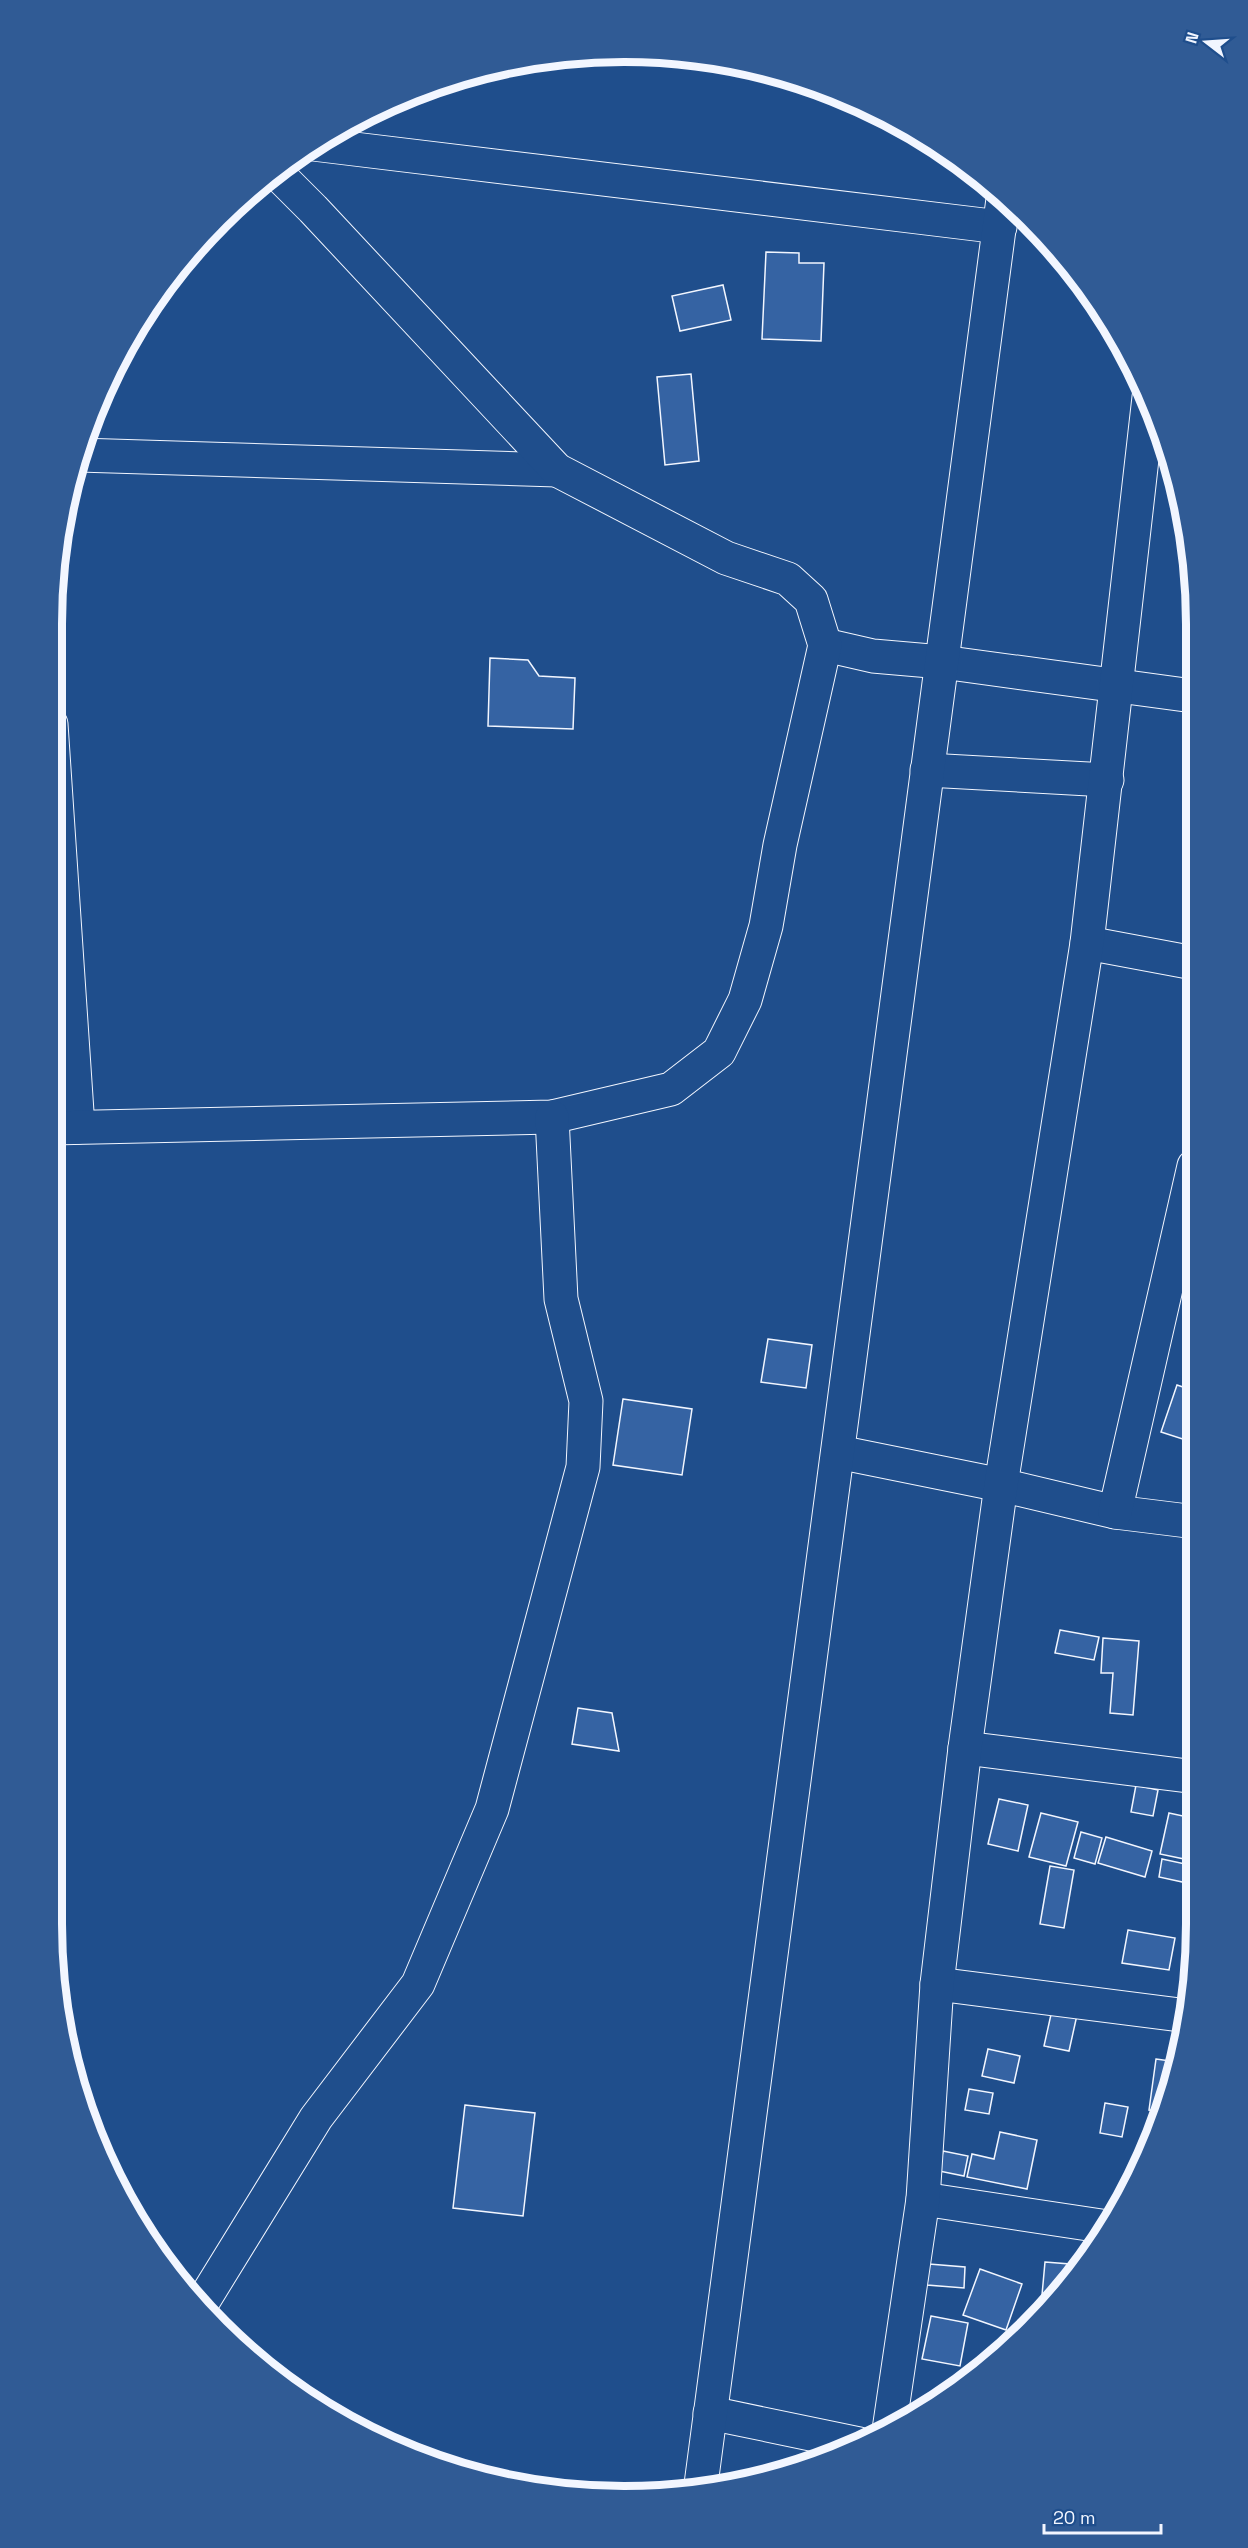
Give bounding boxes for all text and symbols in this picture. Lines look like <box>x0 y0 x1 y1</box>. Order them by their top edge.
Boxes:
north arrow <box>1176 12 1236 72</box>
text: N <box>1181 30 1204 46</box>
scale bar <box>1044 2497 1161 2535</box>
text: 20 m <box>1053 2506 1096 2529</box>

